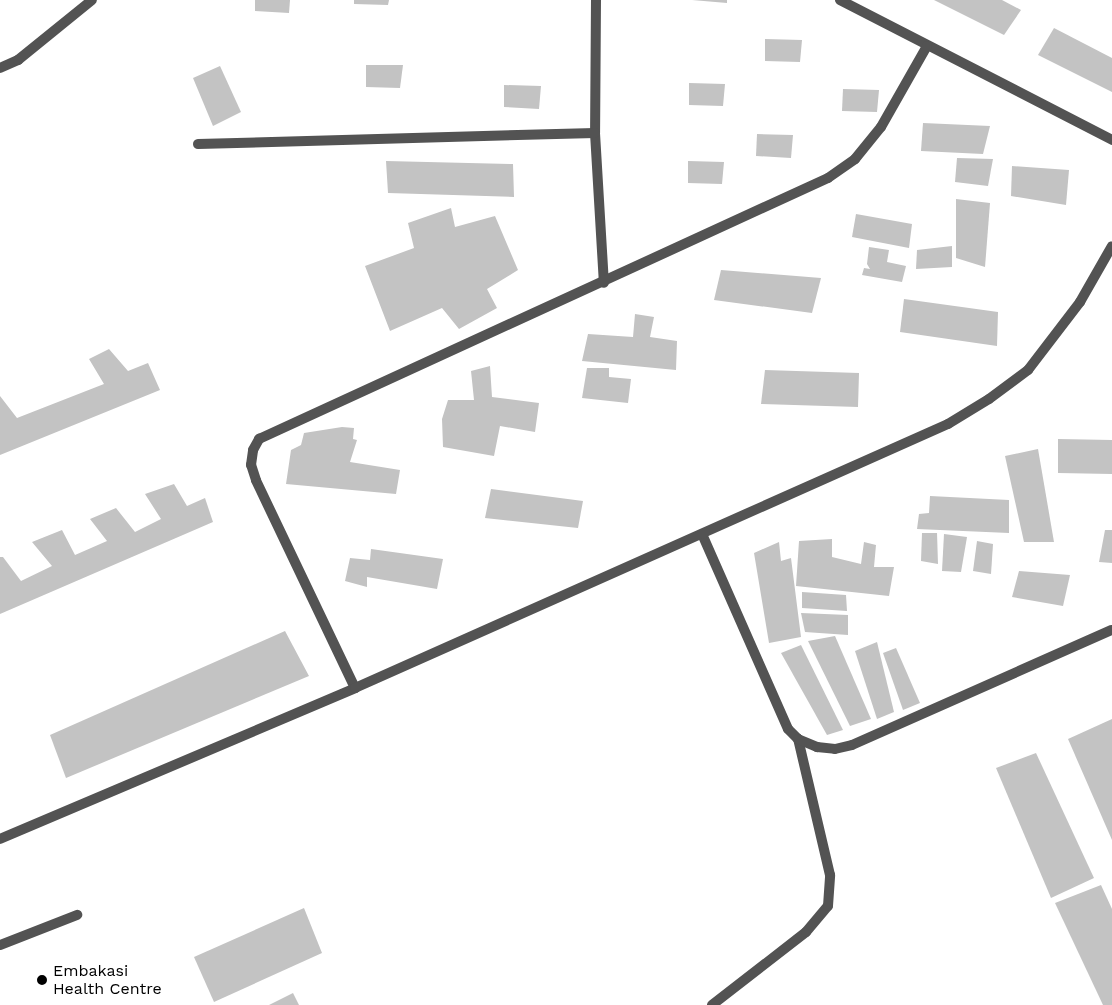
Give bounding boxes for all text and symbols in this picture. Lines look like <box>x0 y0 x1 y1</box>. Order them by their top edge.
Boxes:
place label: Embakasi Health Centre <box>53 961 162 999</box>
marker: Embakasi Health Centre <box>35 973 49 987</box>

